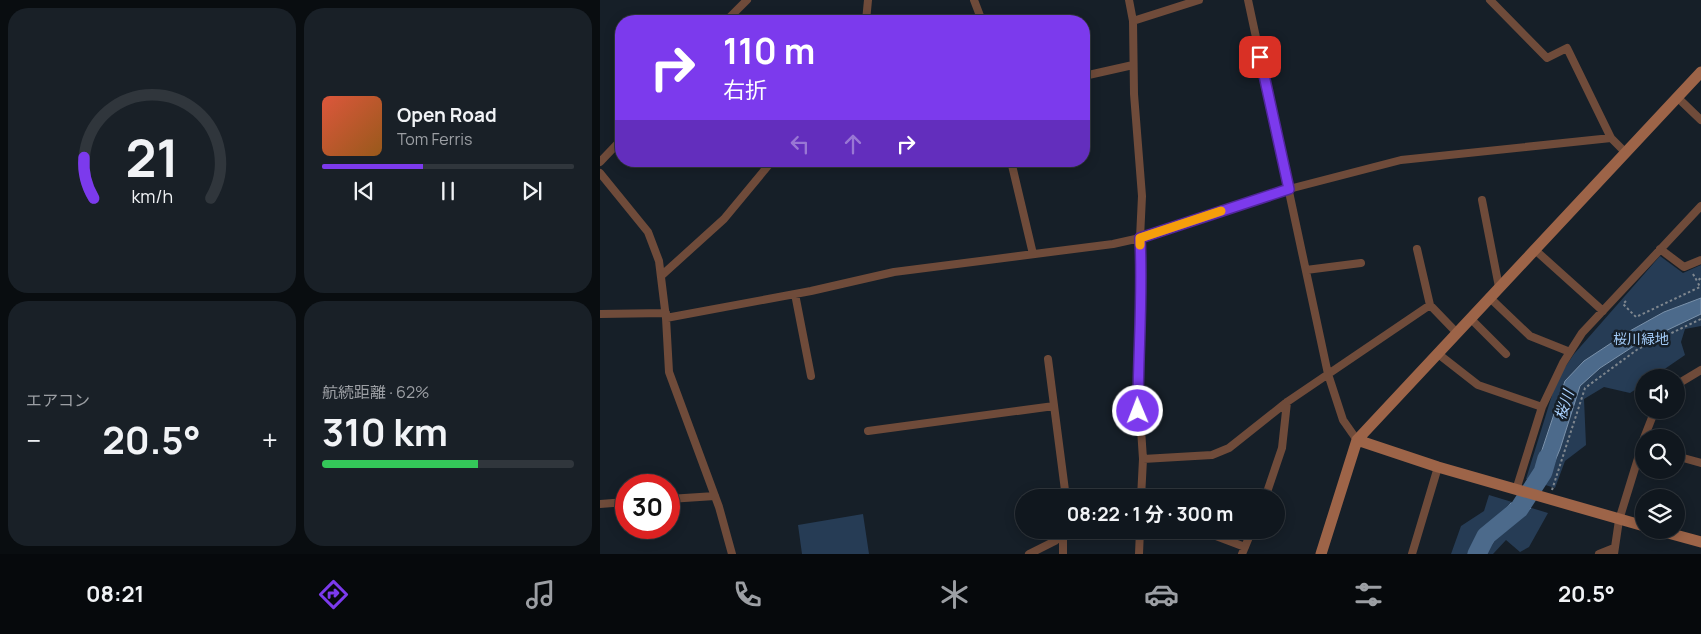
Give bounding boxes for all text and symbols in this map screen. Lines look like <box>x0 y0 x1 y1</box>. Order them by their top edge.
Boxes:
text: 110 m <box>723 27 815 75</box>
icon: right <box>640 35 705 100</box>
pin <box>1239 36 1281 78</box>
icon: arrive <box>1246 43 1274 71</box>
text: 右折 <box>723 75 767 105</box>
text: Open Road <box>397 102 497 128</box>
text: 21 <box>125 122 179 193</box>
text: Tom Ferris <box>397 128 472 150</box>
icon: left <box>786 130 814 158</box>
icon: ahead <box>839 130 867 158</box>
icon: right <box>892 130 920 158</box>
icon: previous <box>350 177 378 205</box>
icon: pause <box>434 177 462 205</box>
icon: next <box>518 177 546 205</box>
text: km/h <box>131 184 173 208</box>
park label: 桜川緑地 <box>1613 329 1669 348</box>
map controls <box>1635 369 1685 539</box>
button: sound <box>1635 369 1685 419</box>
text: 航続距離 · 62% <box>322 381 430 403</box>
position arrow <box>1111 384 1163 436</box>
water label: 桜川 <box>1549 386 1579 423</box>
text: エアコン <box>26 389 90 411</box>
text: 310 km <box>322 405 448 457</box>
text: 20.5° <box>102 413 201 465</box>
text: − <box>26 421 41 459</box>
text: + <box>262 421 278 459</box>
button: search <box>1635 429 1685 479</box>
speed limit sign: 30 <box>615 474 680 539</box>
button: layers <box>1635 489 1685 539</box>
text: 08:22 · 1 分 · 300 m <box>1067 501 1233 527</box>
icon: directions <box>316 577 351 612</box>
icon: music <box>523 577 558 612</box>
icon: phone <box>730 577 765 612</box>
icon: climate <box>937 577 972 612</box>
icon: car <box>1144 577 1179 612</box>
icon: filters <box>1351 577 1386 612</box>
text: 08:21 <box>86 579 144 609</box>
text: 20.5° <box>1558 579 1615 609</box>

